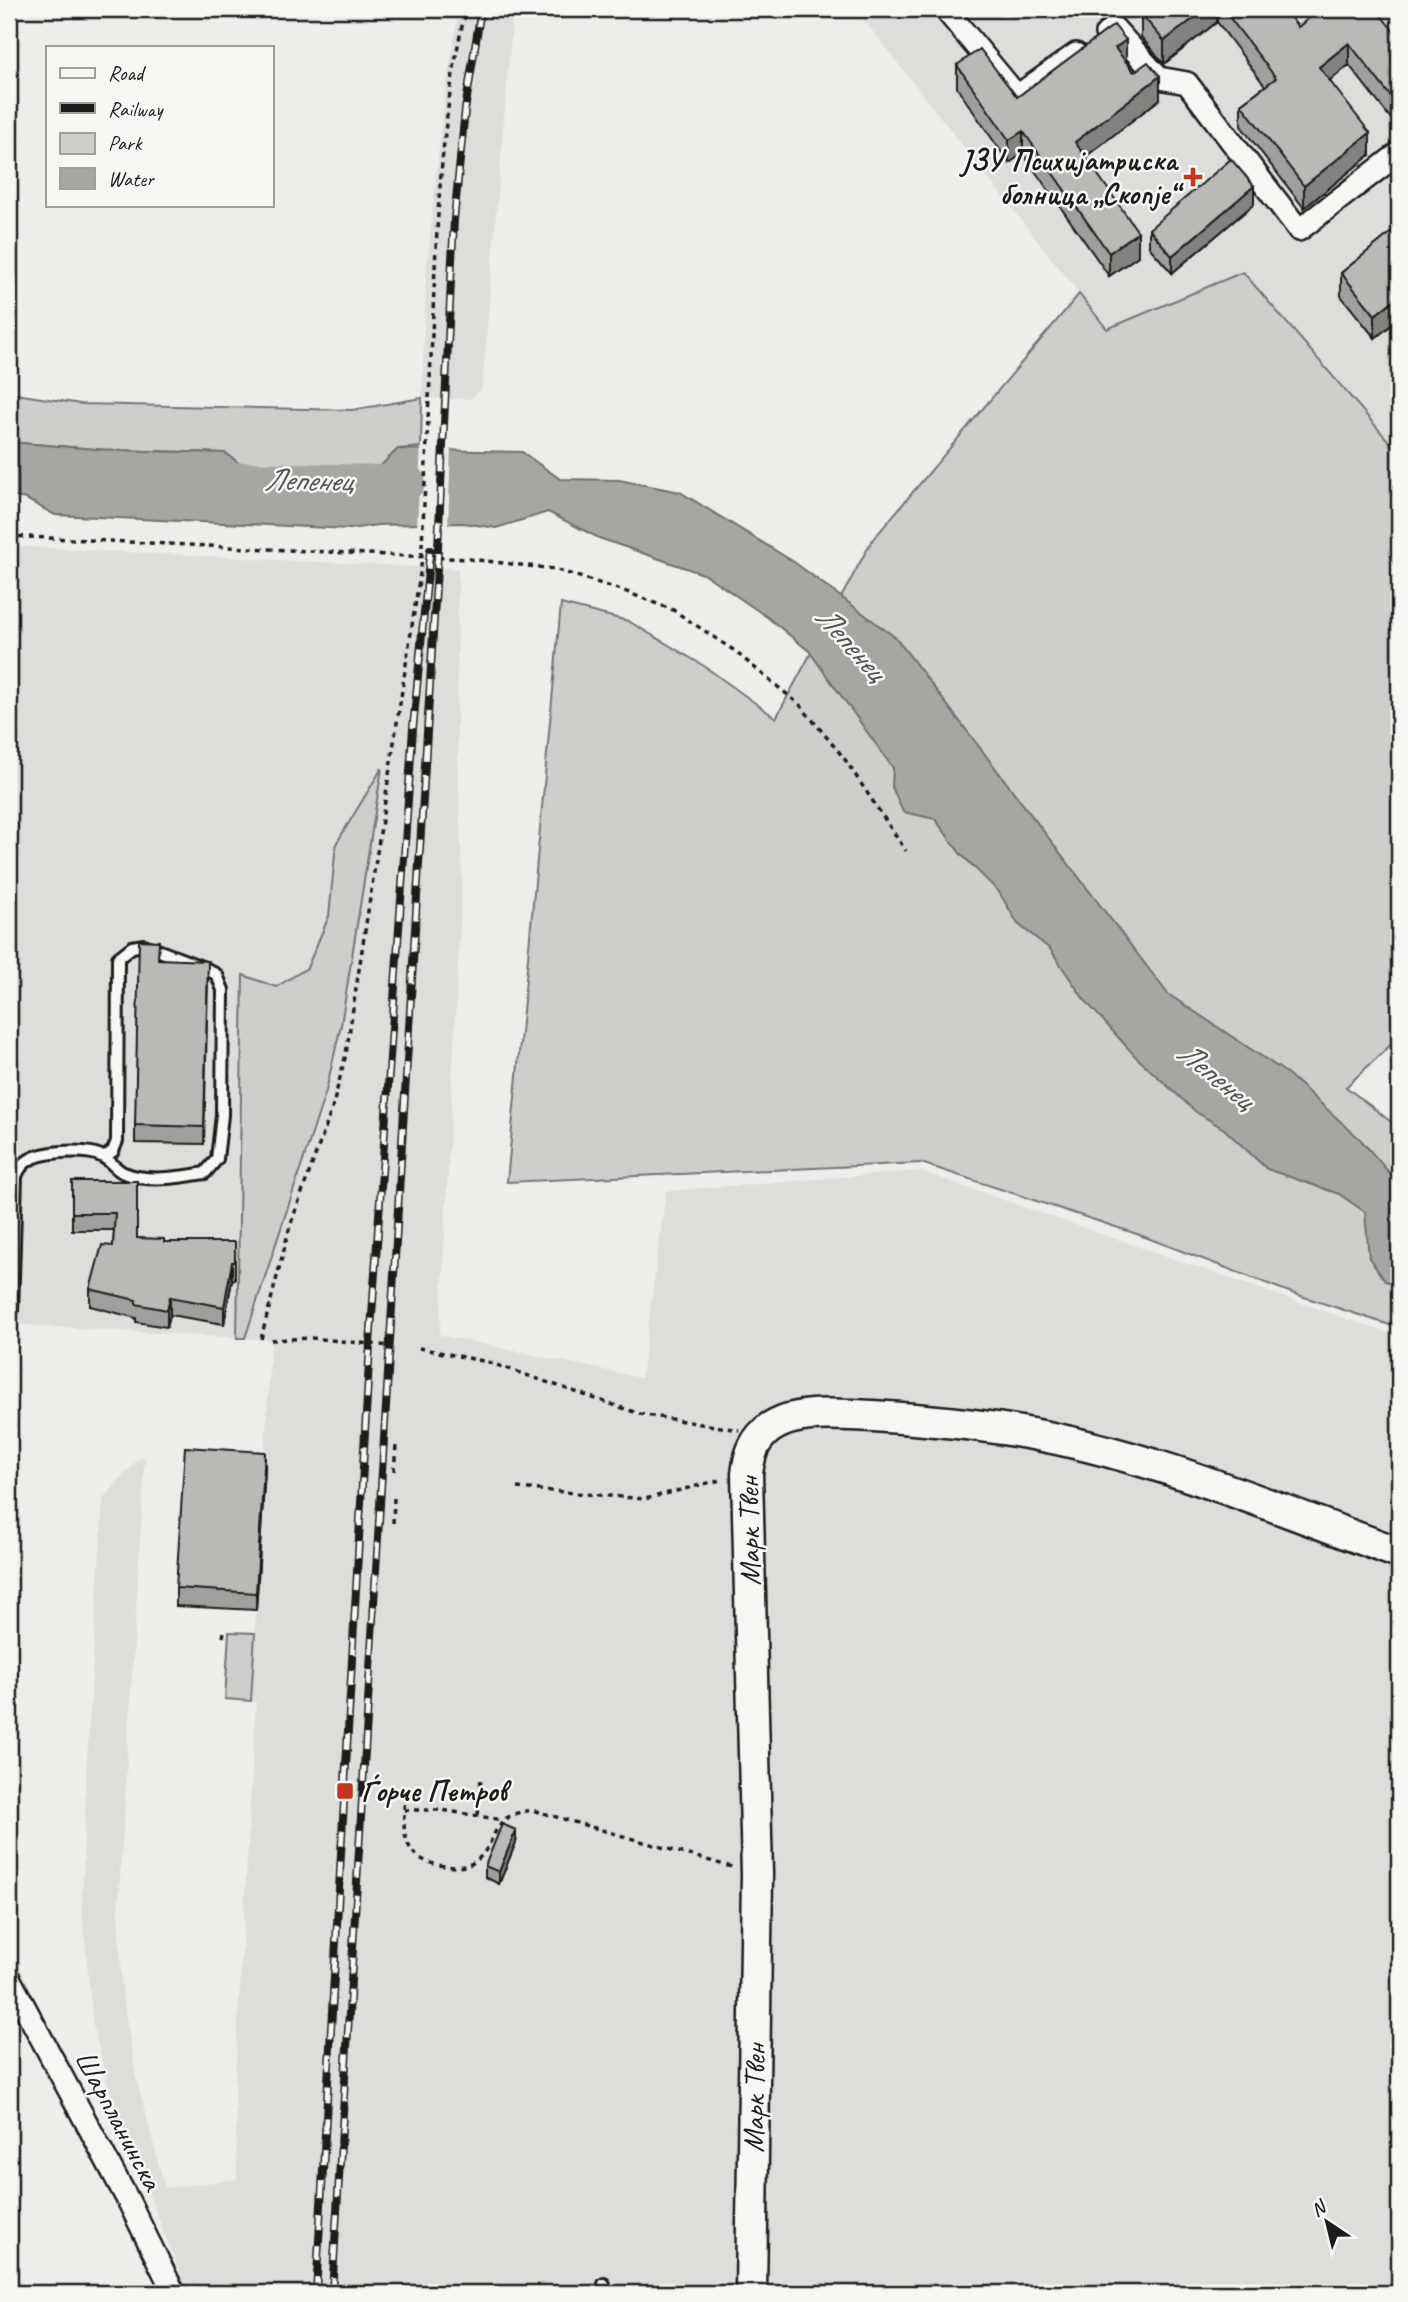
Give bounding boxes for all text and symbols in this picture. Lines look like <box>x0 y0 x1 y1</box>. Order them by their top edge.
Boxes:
legend <box>46 46 273 206</box>
text: Road <box>108 60 147 86</box>
text: Railway <box>108 96 164 122</box>
text: Park <box>108 130 143 156</box>
place label: ЈЗУ Психијатриска болница „Скопје“ <box>959 141 1184 213</box>
text: Water <box>108 166 155 192</box>
marker: ЈЗУ Психијатриска болница „Скопје“ <box>1183 167 1203 187</box>
water label: Лепенец <box>264 459 356 501</box>
water label: Лепенец <box>806 597 898 692</box>
water label: Лепенец <box>1169 1031 1266 1121</box>
street label: Марк Твен <box>729 1474 769 1586</box>
place label: Ѓорче Петров <box>361 1772 512 1810</box>
marker: Ѓорче Петров <box>335 1781 355 1801</box>
street label: Марк Твен <box>734 2041 774 2153</box>
street label: Шарпланинска <box>66 2043 173 2198</box>
north arrow <box>1292 2186 1362 2256</box>
text: N <box>1306 2194 1332 2222</box>

